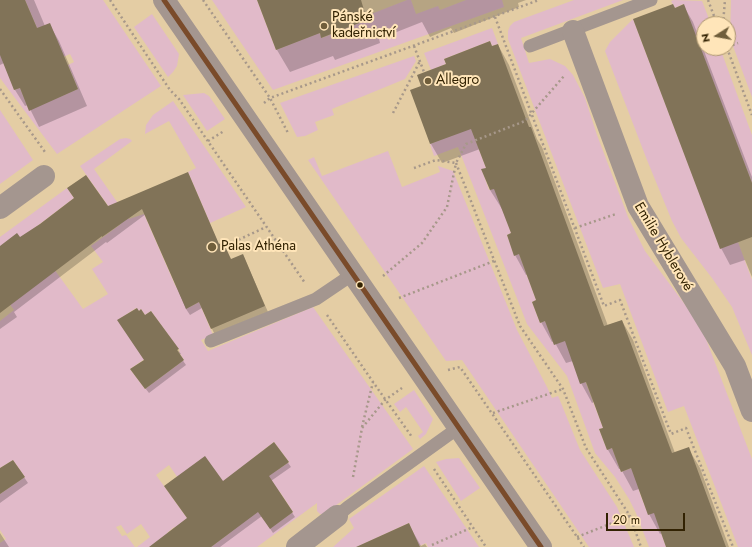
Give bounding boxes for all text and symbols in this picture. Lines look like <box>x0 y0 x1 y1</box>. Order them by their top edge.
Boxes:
place label: Pánské kadeřnictví <box>332 10 396 42</box>
north arrow <box>696 16 736 56</box>
marker: Pánské kadeřnictví <box>319 21 329 31</box>
text: N <box>697 32 714 44</box>
place label: Allegro <box>436 73 479 89</box>
marker: Allegro <box>423 76 433 86</box>
street label: Emilie Hyblerové <box>630 200 696 294</box>
place label: Palas Athéna <box>221 239 296 255</box>
marker: Palas Athéna <box>206 241 218 253</box>
unlabelled marker <box>355 280 365 290</box>
scale bar <box>608 505 687 531</box>
text: 20 m <box>613 511 640 529</box>

